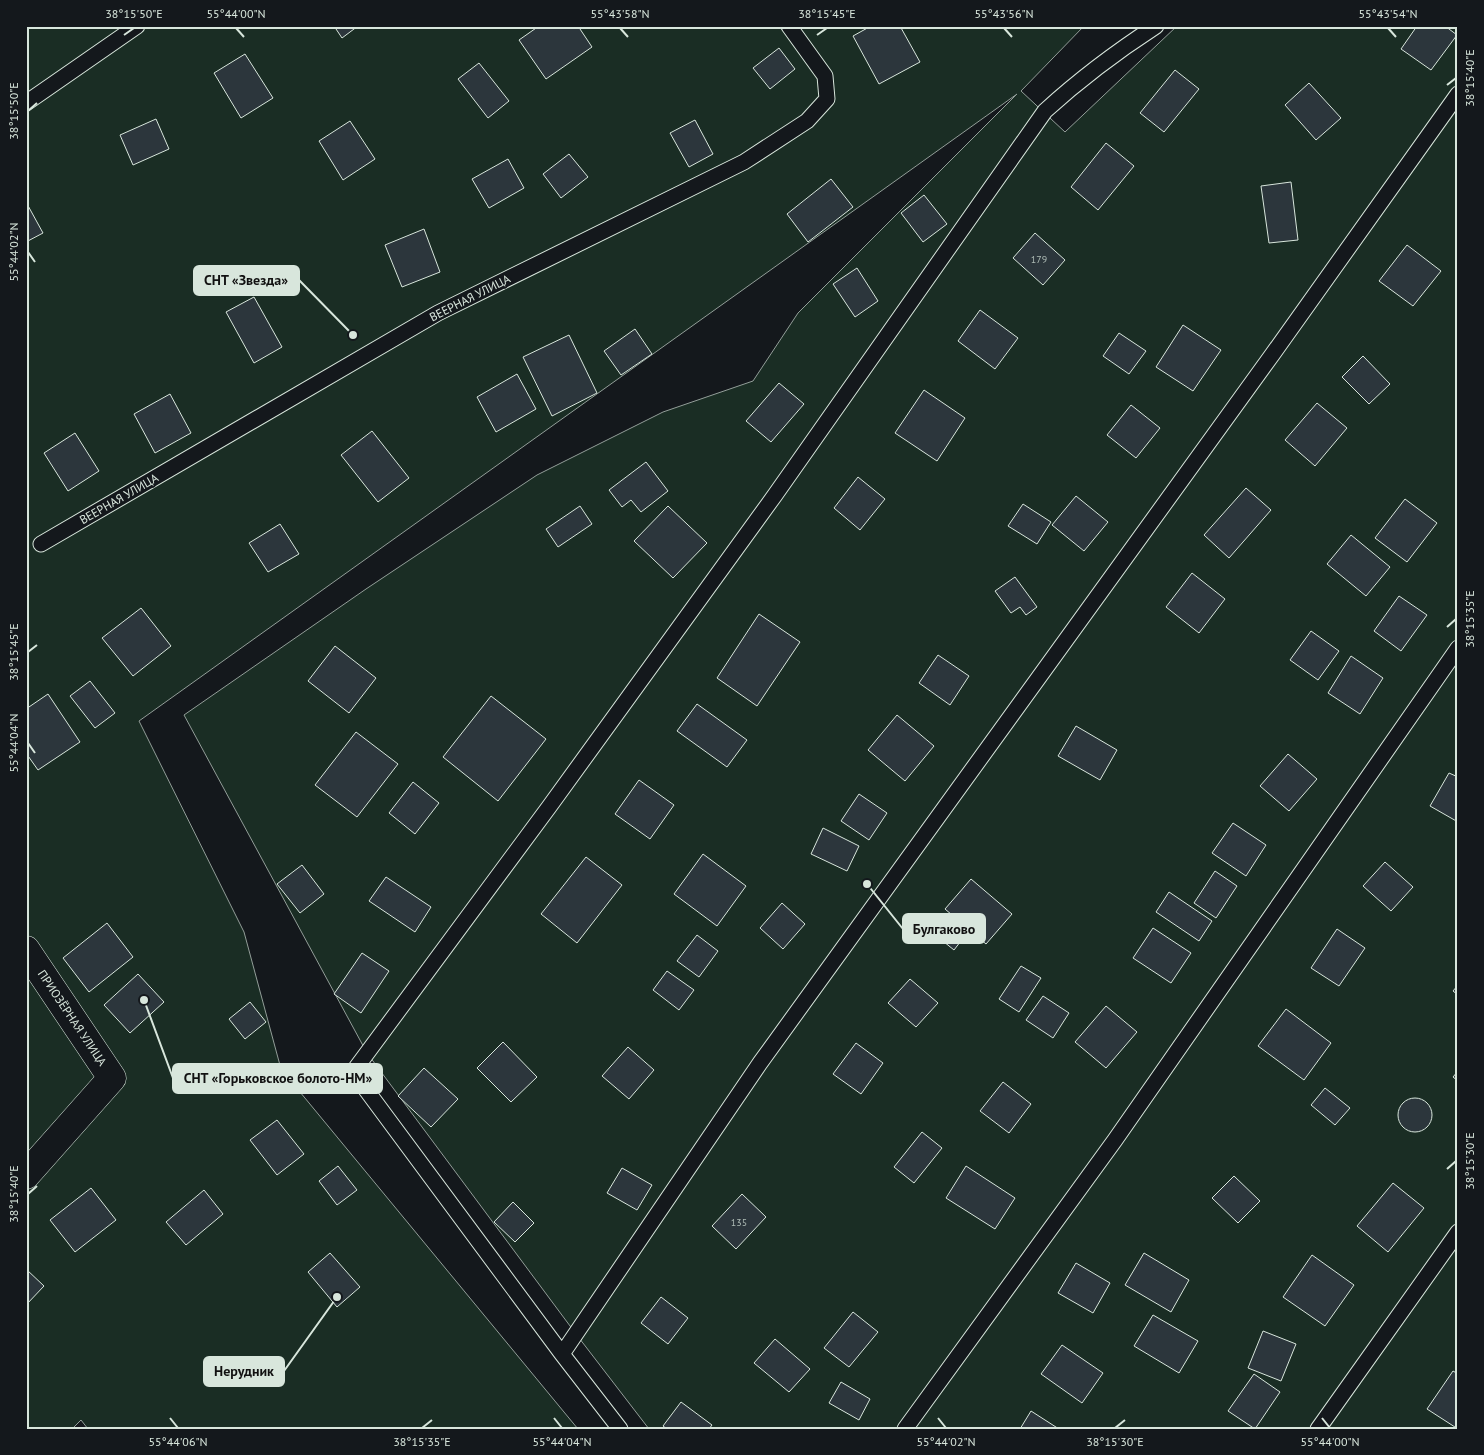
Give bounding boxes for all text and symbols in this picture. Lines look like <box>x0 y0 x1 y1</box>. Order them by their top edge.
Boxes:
text: 38°15'50"E <box>105 6 163 21</box>
text: 55°44'00"N <box>206 6 266 21</box>
text: 55°43'58"N <box>590 6 650 21</box>
text: 38°15'45"E <box>798 6 856 21</box>
text: 55°43'56"N <box>974 6 1034 21</box>
text: 55°43'54"N <box>1358 6 1418 21</box>
text: 38°15'40"E <box>1462 49 1477 107</box>
text: 38°15'50"E <box>6 82 21 140</box>
text: 55°44'02"N <box>6 222 21 282</box>
house number: 179 <box>1031 253 1047 266</box>
callout: СНТ «Звезда» <box>194 266 299 295</box>
text: СНТ «Звезда» <box>204 271 288 289</box>
street label: ВЕЕРНАЯ УЛИЦА <box>427 271 513 324</box>
street label: ВЕЕРНАЯ УЛИЦА <box>77 470 161 527</box>
text: 38°15'35"E <box>1462 590 1477 648</box>
text: 38°15'45"E <box>6 623 21 681</box>
text: 55°44'04"N <box>6 713 21 773</box>
callout: Булгаково <box>903 914 985 943</box>
text: Булгаково <box>913 920 976 938</box>
street label: ПРИОЗЁРНАЯ УЛИЦА <box>35 967 110 1069</box>
callout: СНТ «Горьковское болото-НМ» <box>173 1064 382 1093</box>
text: СНТ «Горьковское болото-НМ» <box>184 1069 372 1087</box>
text: 38°15'30"E <box>1462 1132 1477 1190</box>
text: 38°15'40"E <box>6 1165 21 1223</box>
house number: 135 <box>731 1216 747 1229</box>
callout: Нерудник <box>204 1357 284 1386</box>
text: Нерудник <box>214 1362 274 1380</box>
text: 55°44'06"N <box>148 1434 208 1449</box>
text: 38°15'35"E <box>393 1434 451 1449</box>
text: 55°44'04"N <box>532 1434 592 1449</box>
text: 55°44'02"N <box>916 1434 976 1449</box>
text: 38°15'30"E <box>1086 1434 1144 1449</box>
text: 55°44'00"N <box>1300 1434 1360 1449</box>

